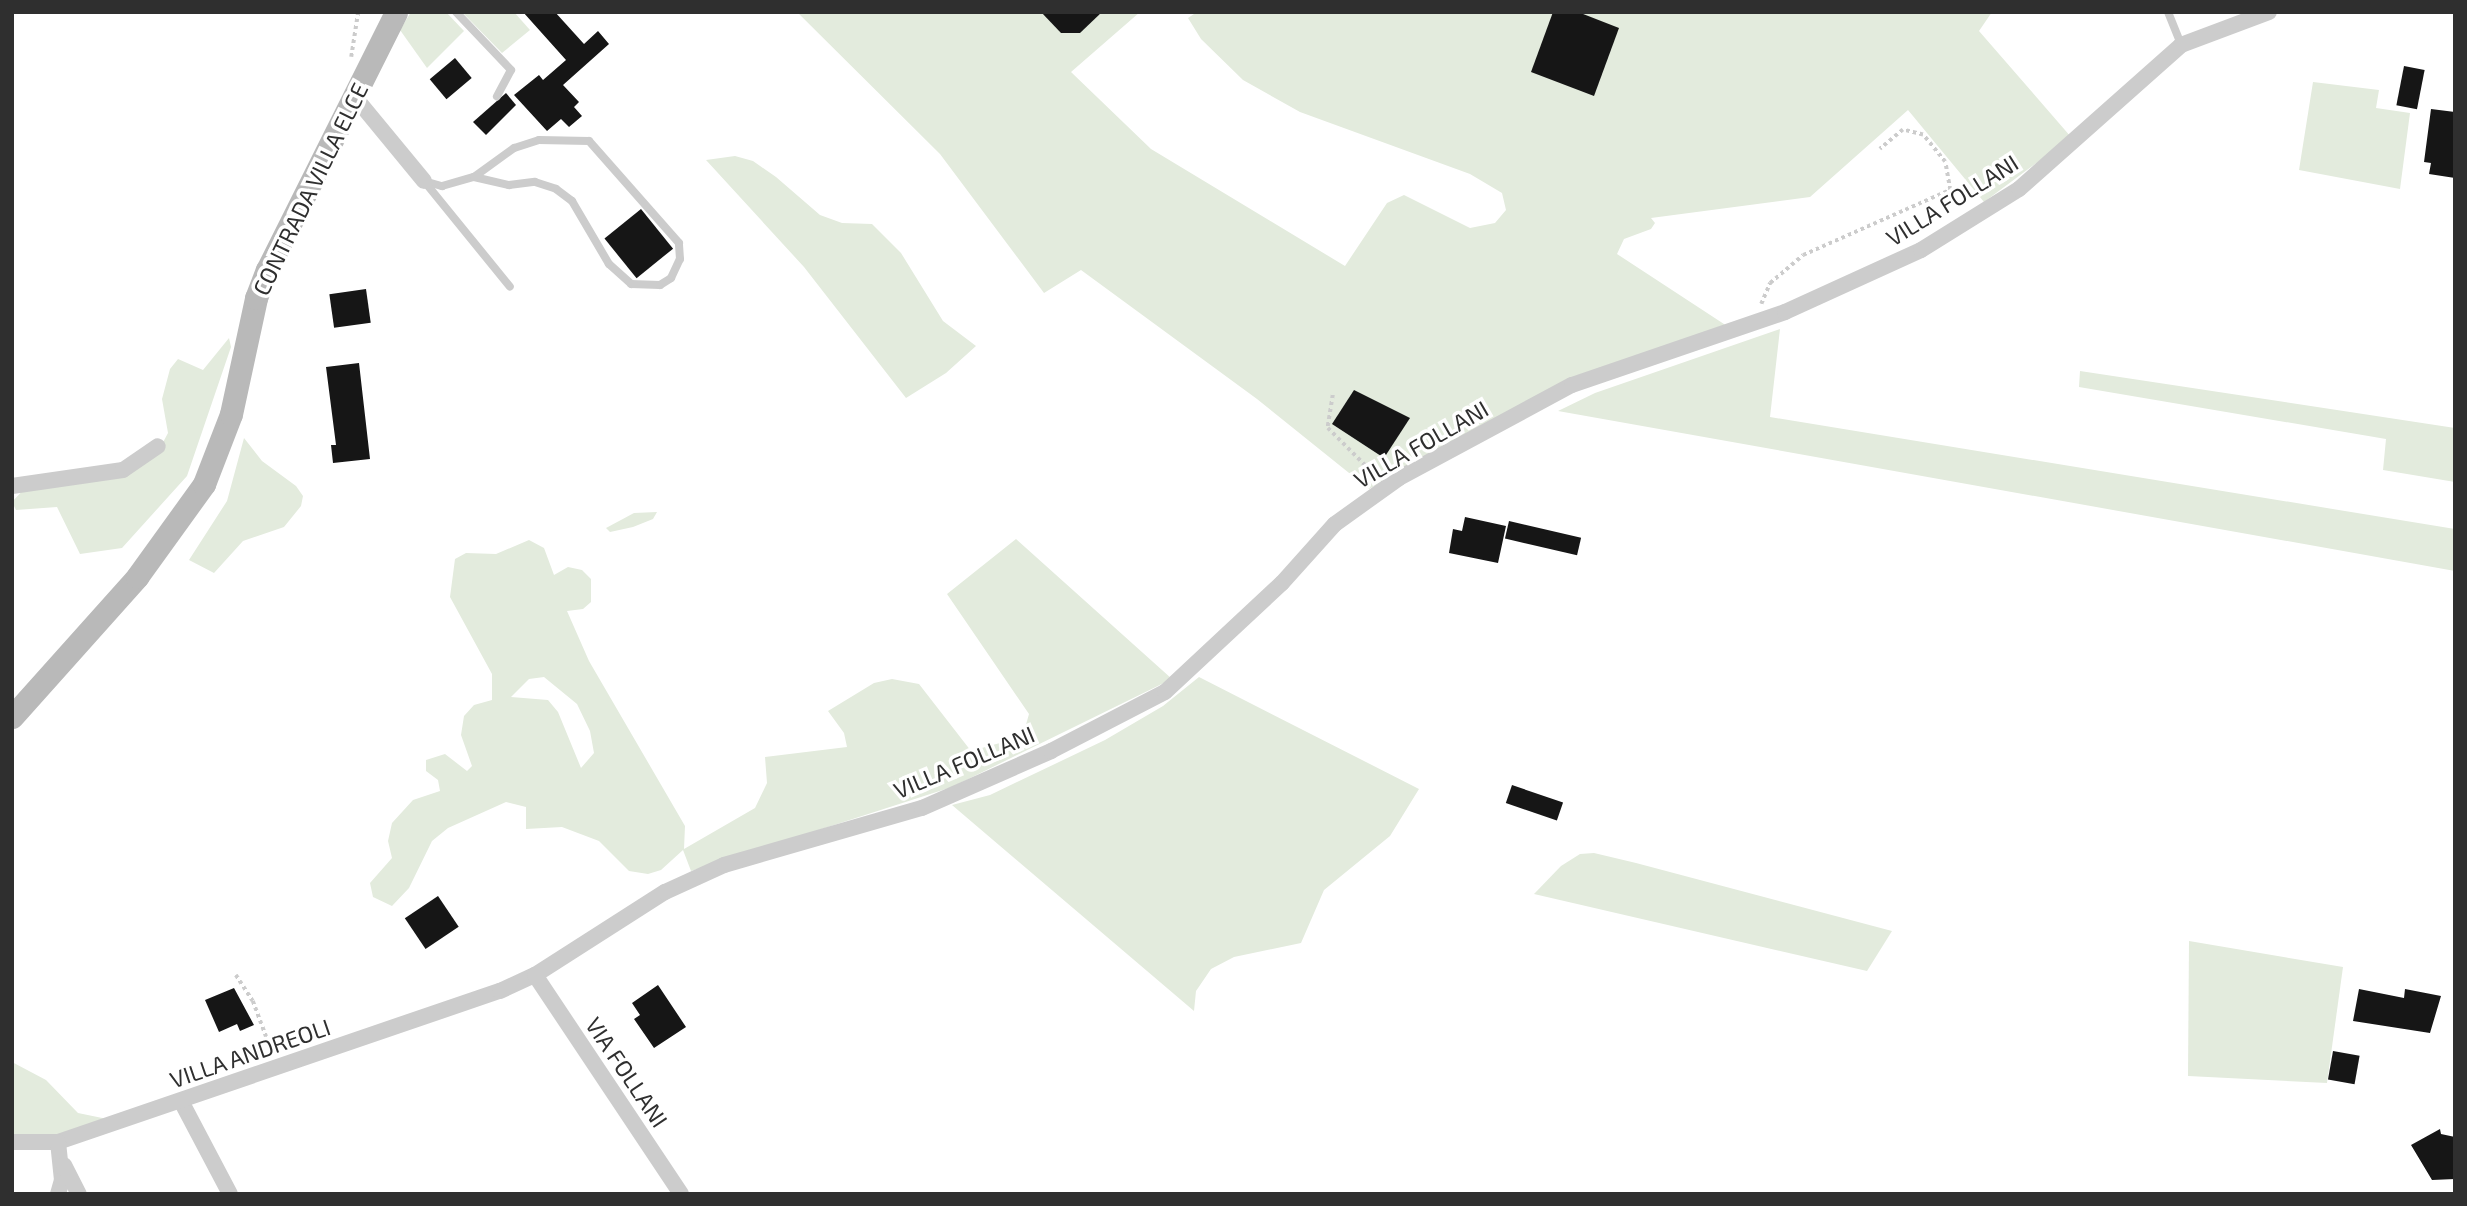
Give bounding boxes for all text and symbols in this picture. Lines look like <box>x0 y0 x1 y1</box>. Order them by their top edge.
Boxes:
street label: CONTRADA VILLA ELCE <box>246 78 374 300</box>
street label: VILLA FOLLANI <box>1881 148 2023 252</box>
street label: VILLA FOLLANI <box>1349 394 1493 494</box>
street label: VILLA FOLLANI <box>889 720 1039 804</box>
street label: VILLA ANDREOLI <box>166 1012 334 1094</box>
street label: VIA FOLLANI <box>580 1012 674 1132</box>

